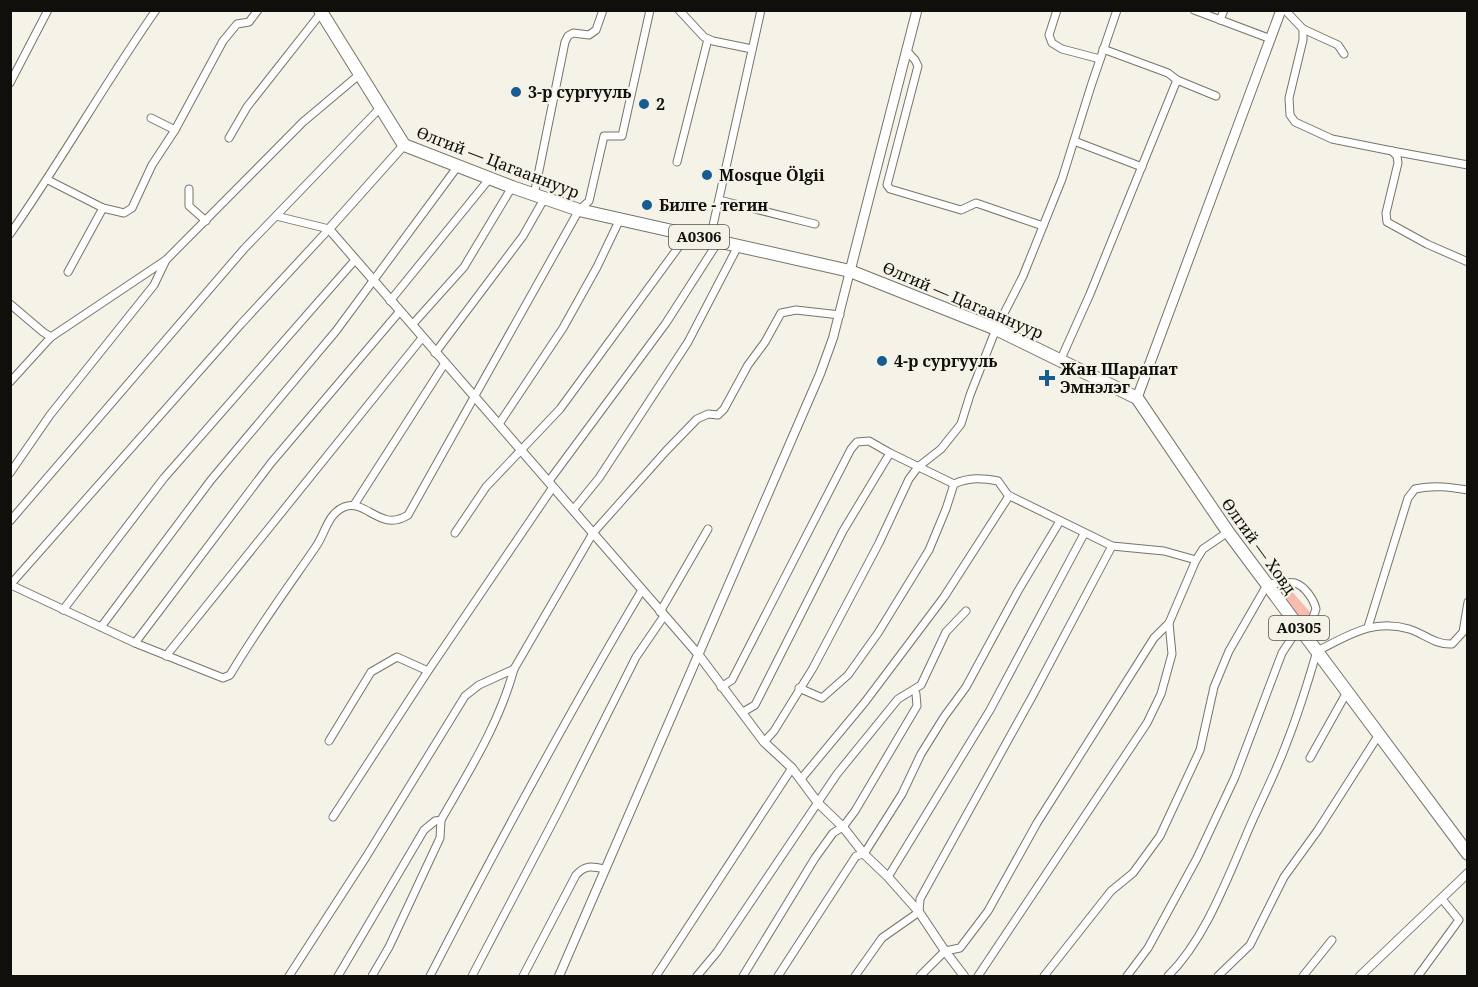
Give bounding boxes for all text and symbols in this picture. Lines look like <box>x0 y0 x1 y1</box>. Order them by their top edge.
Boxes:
place label: 3-р сургууль <box>528 81 631 103</box>
marker: 3-р сургууль <box>509 85 523 99</box>
place label: 2 <box>656 93 665 115</box>
marker: 2 <box>637 97 651 111</box>
street label: Өлгий — Цагааннуур <box>413 121 583 203</box>
place label: Mosque Ölgii <box>719 164 825 186</box>
marker: Mosque Ölgii <box>700 168 714 182</box>
place label: Билге - тегин <box>659 194 768 216</box>
marker: Билге - тегин <box>640 198 654 212</box>
road number: A0306 <box>669 225 729 249</box>
street label: Өлгий — Цагааннуур <box>879 256 1047 344</box>
place label: 4-р сургууль <box>894 350 997 372</box>
marker: 4-р сургууль <box>875 354 889 368</box>
place label: Жан Шарапат Эмнэлэг <box>1060 358 1178 398</box>
marker: Жан Шарапат Эмнэлэг <box>1038 369 1056 387</box>
street label: Өлгий — Ховд <box>1217 494 1301 599</box>
road number: A0305 <box>1269 616 1329 640</box>

